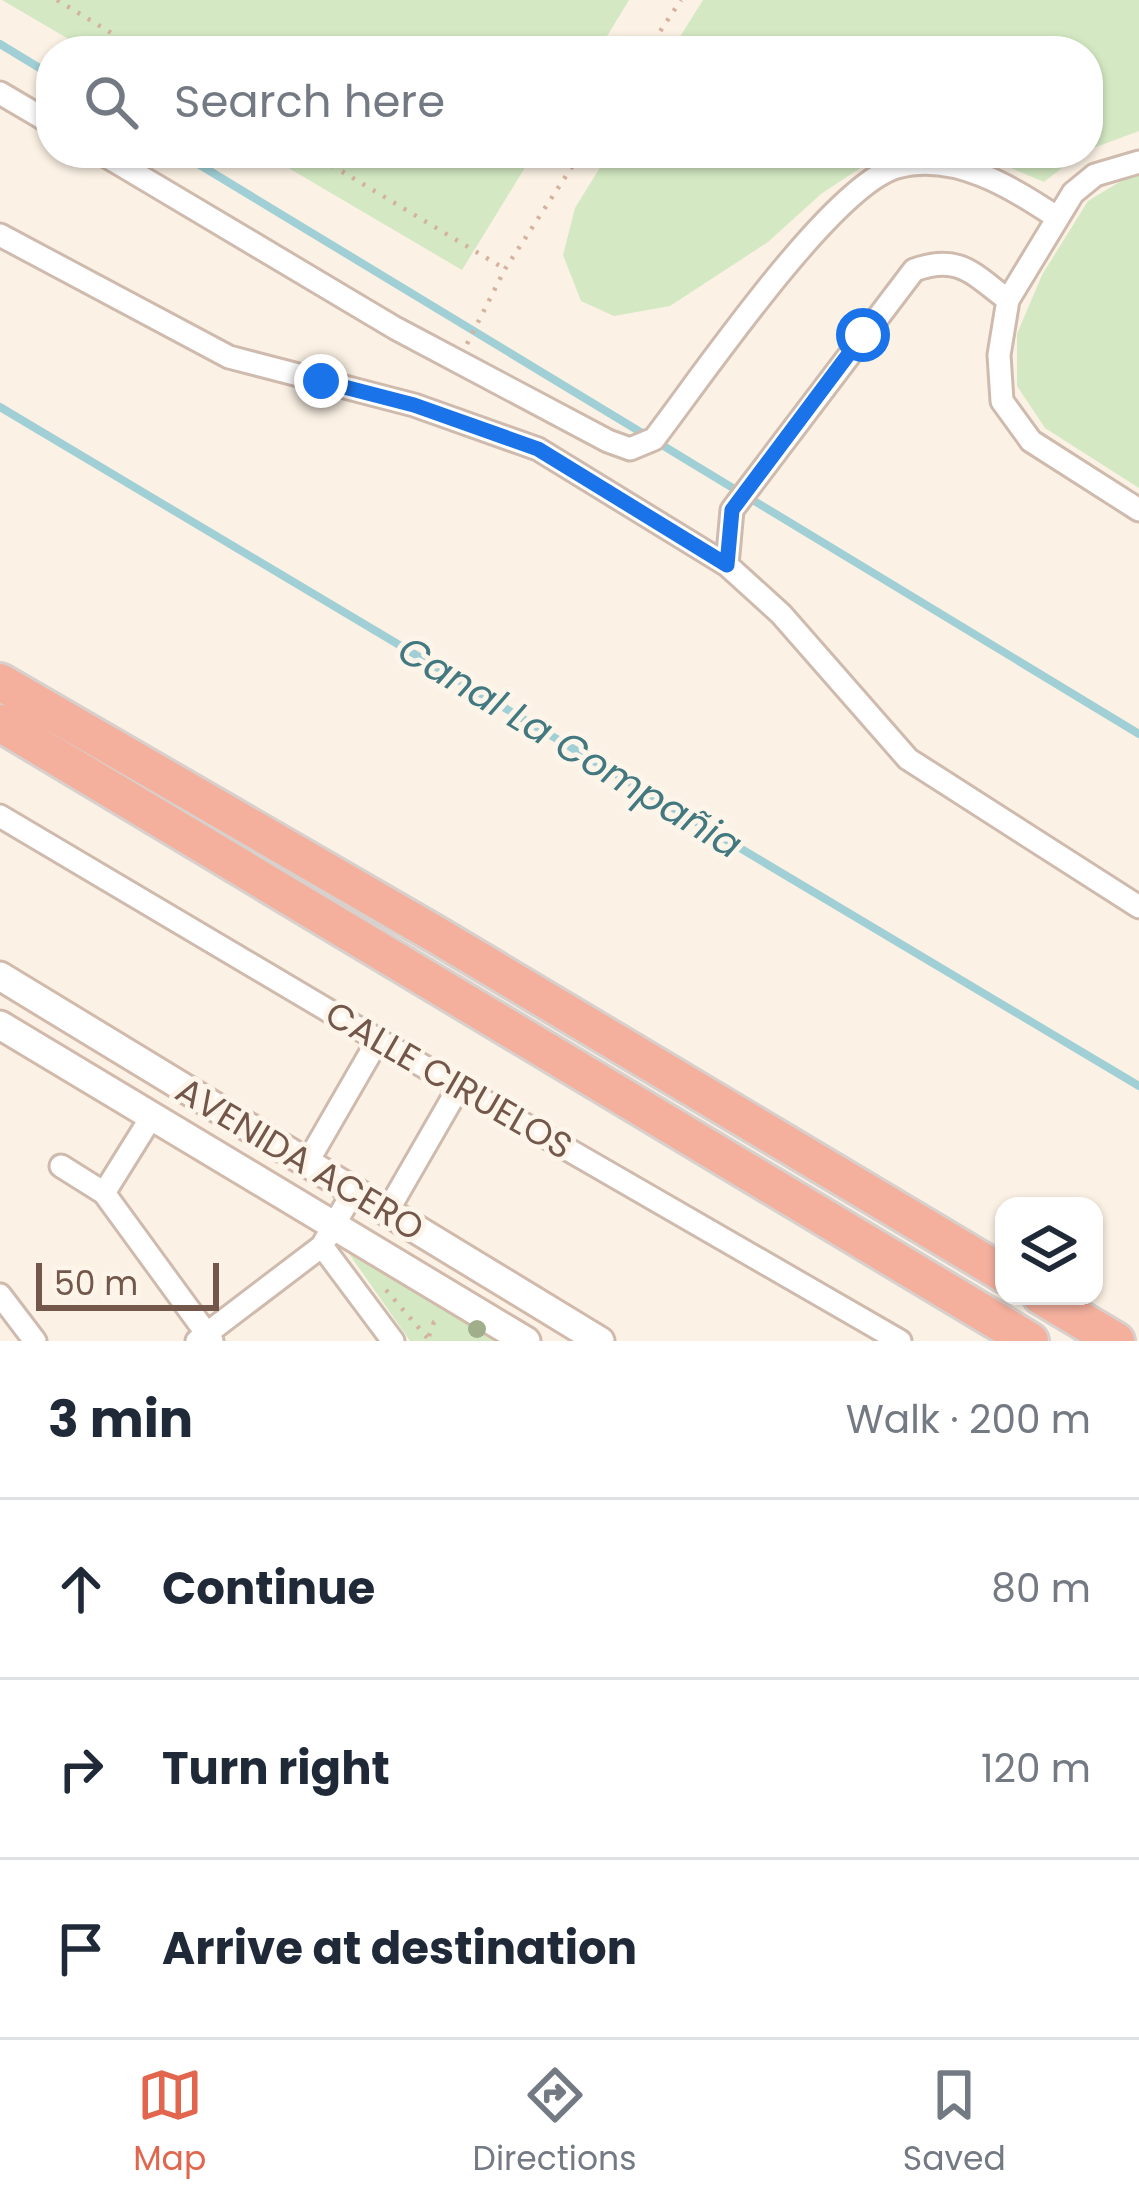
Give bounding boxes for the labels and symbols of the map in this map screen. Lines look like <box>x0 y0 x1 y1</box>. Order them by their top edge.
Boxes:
route start <box>836 308 890 362</box>
route end <box>294 354 348 408</box>
water label: Canal La Compañia <box>388 622 752 872</box>
street label: CALLE CIRUELOS <box>316 989 582 1171</box>
street label: AVENIDA ACERO <box>166 1065 434 1253</box>
scale bar <box>36 1257 219 1310</box>

